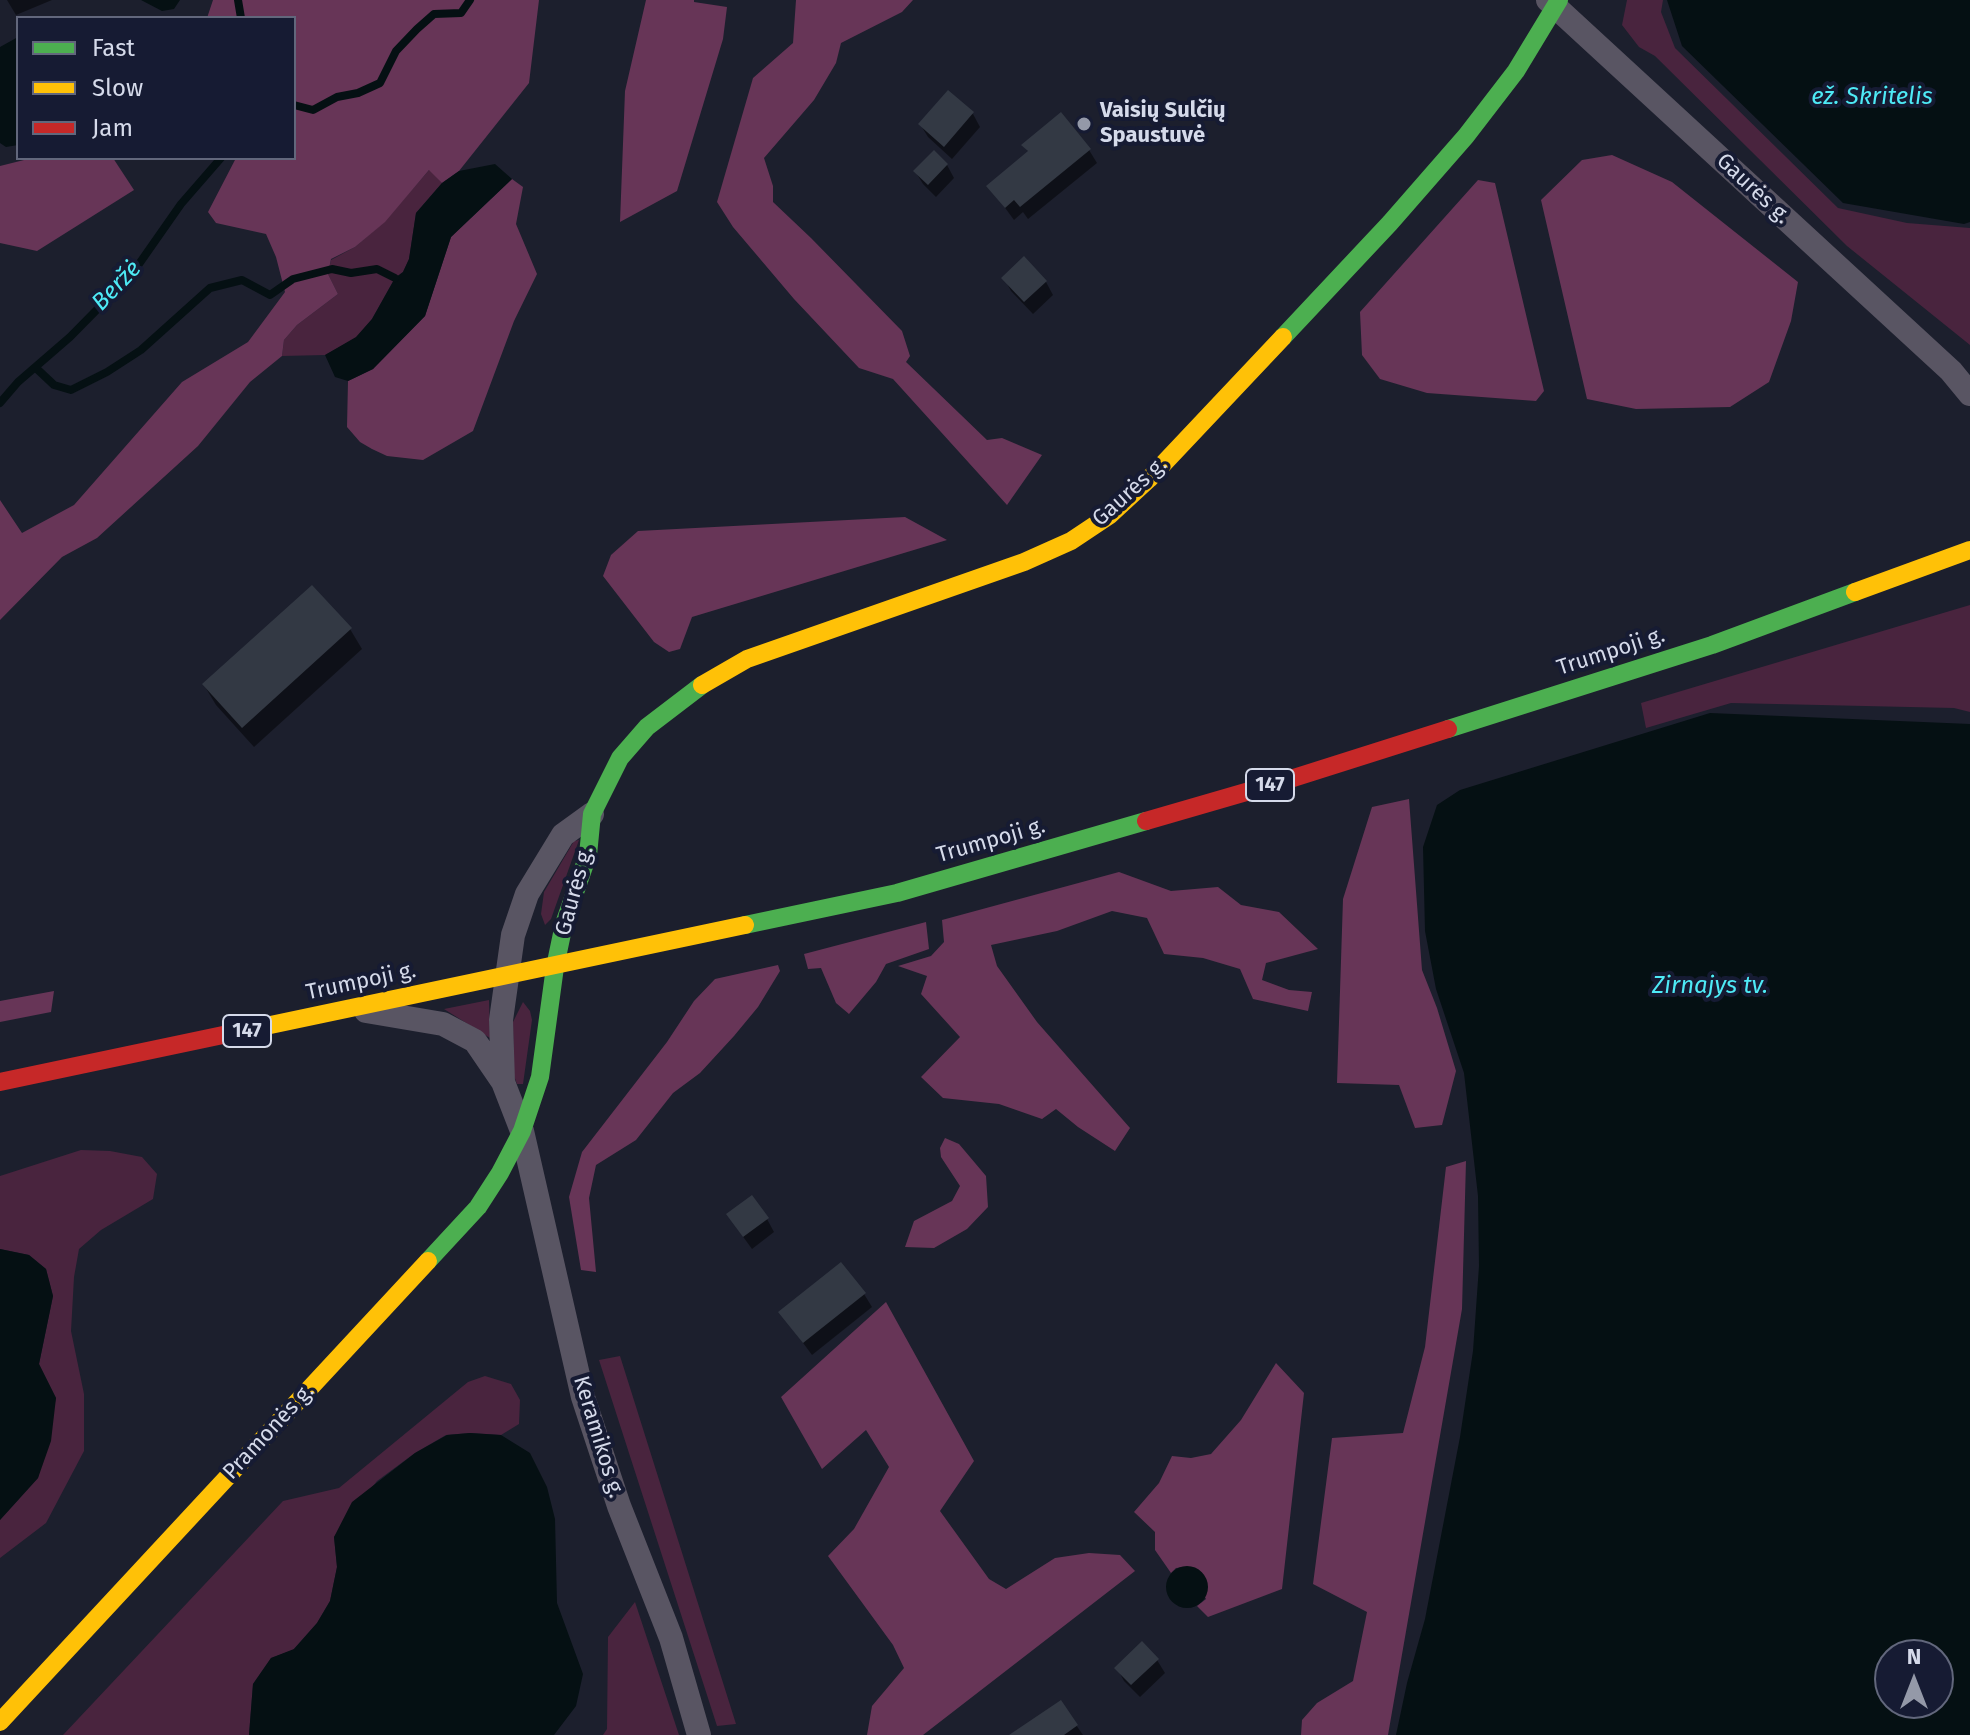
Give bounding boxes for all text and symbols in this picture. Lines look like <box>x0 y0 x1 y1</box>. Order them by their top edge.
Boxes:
legend <box>16 16 296 160</box>
text: Fast <box>92 34 135 62</box>
text: Slow <box>92 74 143 102</box>
water label: ež. Skritelis <box>1811 83 1933 111</box>
place label: Vaisių Sulčių Spaustuvė <box>1100 98 1225 150</box>
text: Jam <box>92 114 133 142</box>
marker: Vaisių Sulčių Spaustuvė <box>1075 115 1093 133</box>
street label: Gaurės g. <box>1711 148 1795 230</box>
water label: Beržė <box>86 255 148 317</box>
street label: Gaurės g. <box>1087 452 1173 532</box>
street label: Trumpoji g. <box>1554 622 1668 682</box>
road number: 147 <box>1246 769 1294 801</box>
street label: Trumpoji g. <box>934 813 1048 869</box>
street label: Gaurės g. <box>550 843 600 939</box>
street label: Trumpoji g. <box>304 957 418 1007</box>
water label: Zirnajys tv. <box>1652 972 1768 1000</box>
road number: 147 <box>223 1015 271 1047</box>
street label: Keramikos g. <box>567 1373 629 1501</box>
street label: Pramonės g. <box>218 1379 320 1485</box>
north arrow <box>1874 1639 1954 1719</box>
text: N <box>1907 1643 1921 1670</box>

